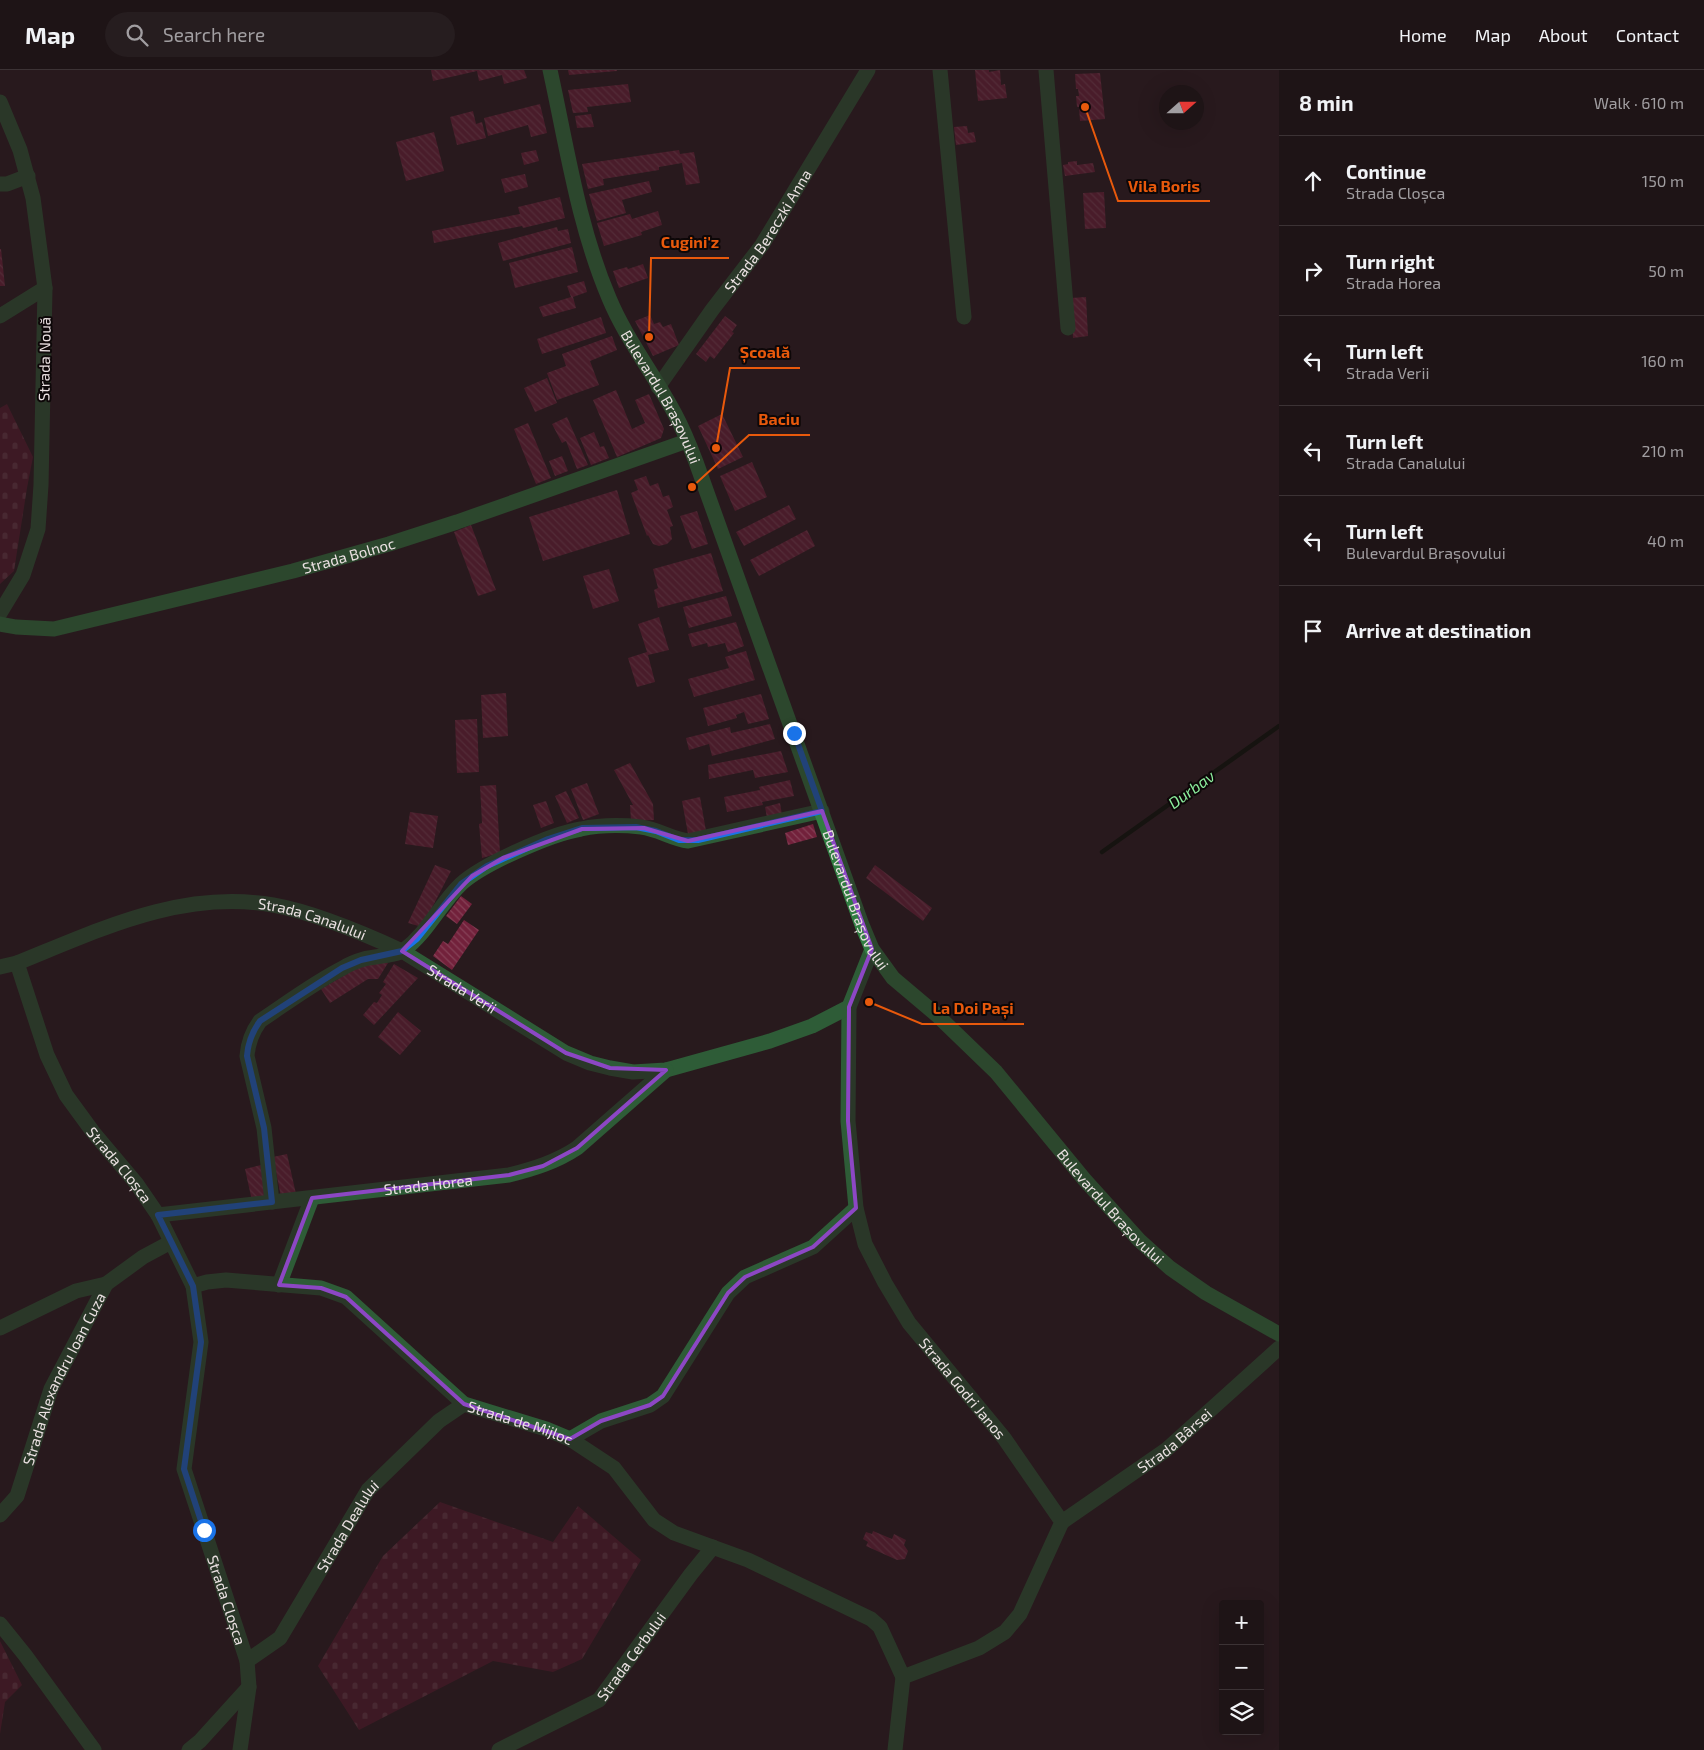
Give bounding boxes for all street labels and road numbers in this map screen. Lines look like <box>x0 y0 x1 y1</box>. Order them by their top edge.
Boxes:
street label: Strada Bereczki Anna <box>720 166 815 296</box>
street label: Strada Nouă <box>34 317 54 401</box>
street label: Bulevardul Brașovului <box>618 327 705 466</box>
street label: Strada Bolnoc <box>300 534 397 577</box>
street label: Bulevardul Brașovului <box>820 827 893 973</box>
street label: Strada Canalului <box>257 894 369 943</box>
street label: Strada Verii <box>424 960 500 1017</box>
street label: Strada Cloșca <box>83 1123 156 1206</box>
street label: Bulevardul Brașovului <box>1054 1145 1168 1268</box>
street label: Strada Horea <box>383 1170 474 1198</box>
street label: Strada Alexandru Ioan Cuza <box>18 1289 109 1467</box>
street label: Strada Godri Janos <box>916 1334 1010 1443</box>
street label: Strada de Mijloc <box>466 1397 575 1448</box>
street label: Strada Bârsei <box>1134 1404 1215 1476</box>
street label: Strada Dealului <box>312 1476 382 1575</box>
street label: Strada Cloșca <box>204 1553 250 1647</box>
street label: Strada Cerbului <box>593 1608 669 1704</box>

